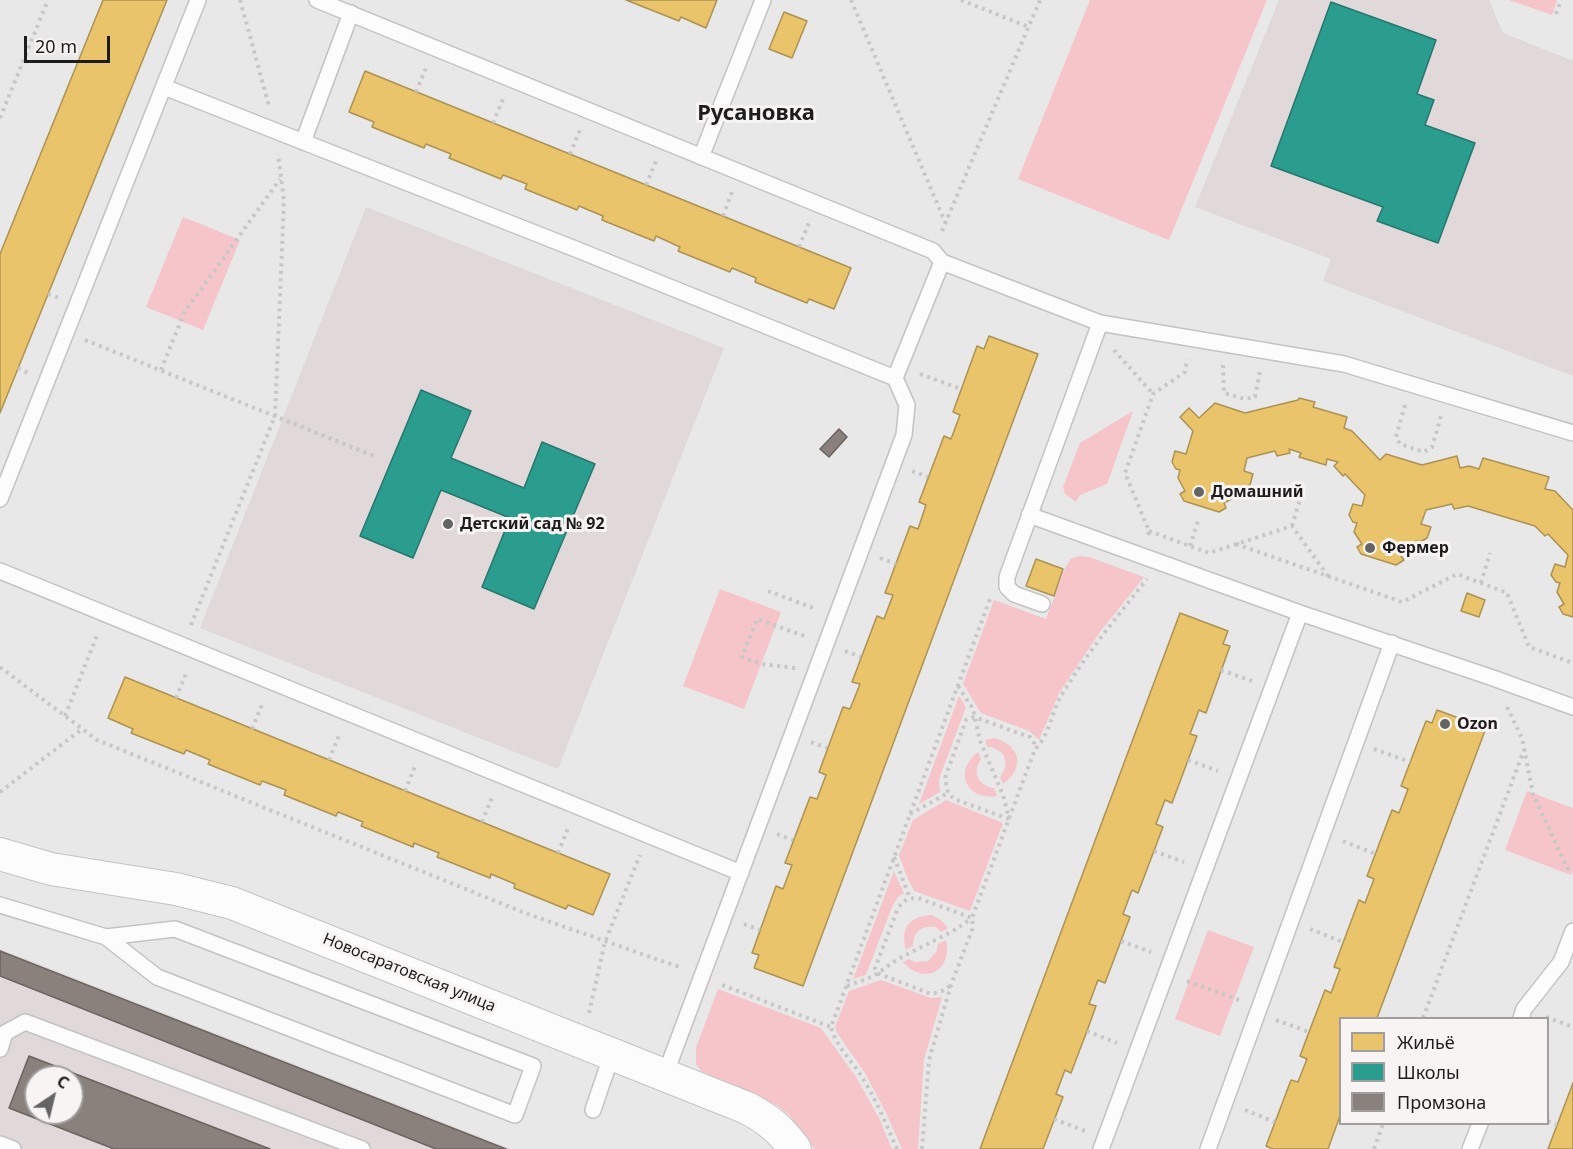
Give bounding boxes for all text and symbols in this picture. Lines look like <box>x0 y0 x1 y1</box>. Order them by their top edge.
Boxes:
scale bar <box>27 24 112 62</box>
text: 20 m <box>35 34 77 58</box>
district label: Русановка <box>697 101 815 127</box>
place label: Домашний <box>1211 482 1304 502</box>
marker: Домашний <box>1192 485 1206 499</box>
place label: Детский сад № 92 <box>460 514 605 534</box>
marker: Детский сад № 92 <box>441 517 455 531</box>
place label: Фермер <box>1382 538 1449 558</box>
marker: Фермер <box>1363 541 1377 555</box>
place label: Ozon <box>1457 714 1498 734</box>
marker: Ozon <box>1438 717 1452 731</box>
street label: Новосаратовская улица <box>320 930 498 1016</box>
legend <box>1339 1017 1549 1125</box>
text: Жильё <box>1397 1030 1455 1054</box>
text: Школы <box>1397 1060 1460 1084</box>
north arrow <box>24 1065 84 1125</box>
text: С <box>53 1070 74 1094</box>
text: Промзона <box>1397 1090 1486 1114</box>

